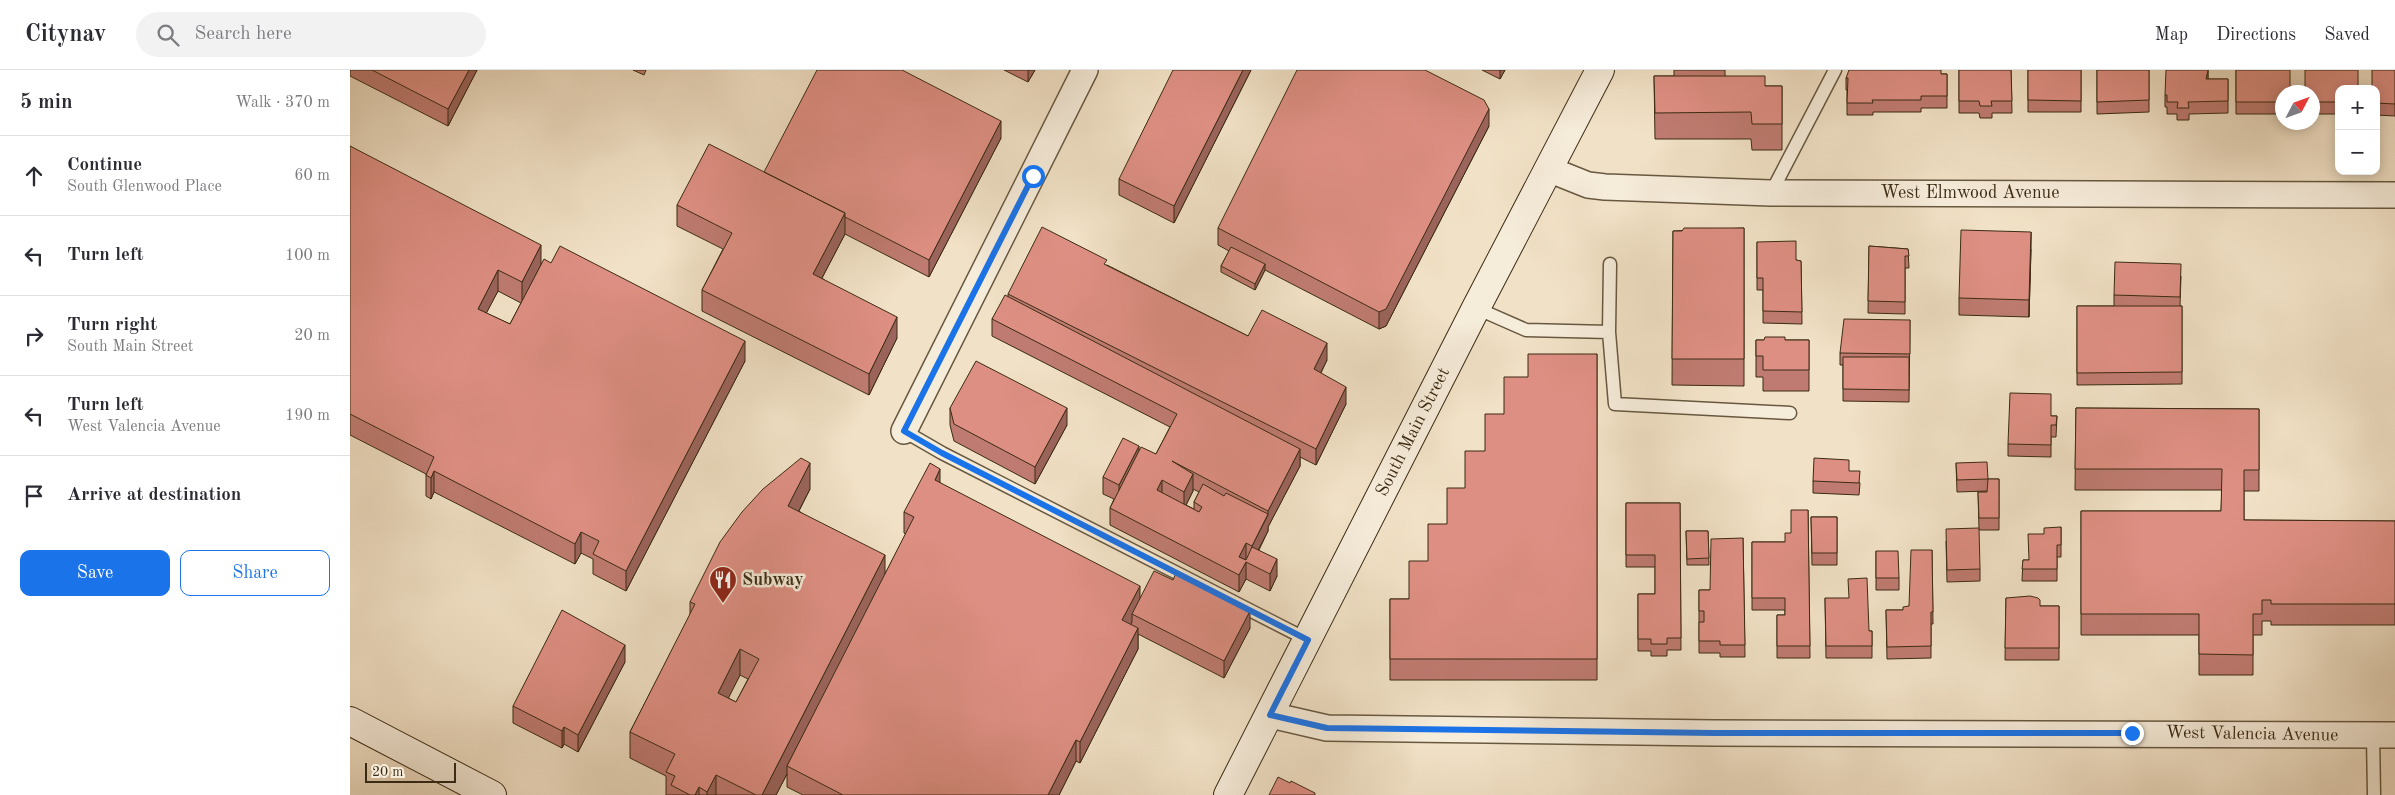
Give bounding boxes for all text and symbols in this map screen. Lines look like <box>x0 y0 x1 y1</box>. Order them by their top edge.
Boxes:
search box <box>136 12 486 57</box>
icon: search <box>154 21 182 49</box>
text: Citynav <box>25 23 106 47</box>
text: Search here <box>194 25 292 44</box>
text: Map <box>2155 26 2188 44</box>
text: Directions <box>2216 26 2296 44</box>
text: Saved <box>2324 26 2370 44</box>
north arrow <box>2275 85 2320 130</box>
map controls <box>2335 85 2380 175</box>
button: + <box>2335 85 2380 130</box>
text: 5 min <box>20 92 73 113</box>
text: Walk · 370 m <box>235 95 330 111</box>
button: − <box>2335 130 2380 175</box>
text: Continue <box>67 156 142 175</box>
icon: ahead <box>20 162 48 190</box>
route start <box>1022 165 1045 188</box>
text: 60 m <box>294 168 330 184</box>
text: South Glenwood Place <box>67 179 222 195</box>
street label: West Elmwood Avenue <box>1880 184 2060 202</box>
icon: left <box>20 242 48 270</box>
text: Turn left <box>67 246 144 265</box>
text: 100 m <box>285 248 330 264</box>
text: Turn right <box>67 316 157 335</box>
icon: right <box>20 322 48 350</box>
text: 20 m <box>294 328 330 344</box>
text: South Main Street <box>67 339 193 355</box>
street label: South Main Street <box>1373 365 1453 499</box>
text: Turn left <box>67 396 144 415</box>
icon: left <box>20 402 48 430</box>
text: 190 m <box>285 408 330 424</box>
text: West Valencia Avenue <box>67 419 221 435</box>
icon: arrive <box>20 482 48 510</box>
text: Arrive at destination <box>67 486 241 505</box>
button: Save <box>20 550 170 596</box>
button: Share <box>180 550 330 596</box>
restaurant icon: Subway <box>708 565 738 604</box>
place label: Subway <box>742 571 804 589</box>
route end <box>2121 722 2144 745</box>
street label: West Valencia Avenue <box>2165 723 2339 745</box>
scale bar <box>365 760 456 783</box>
text: 20 m <box>372 765 403 779</box>

